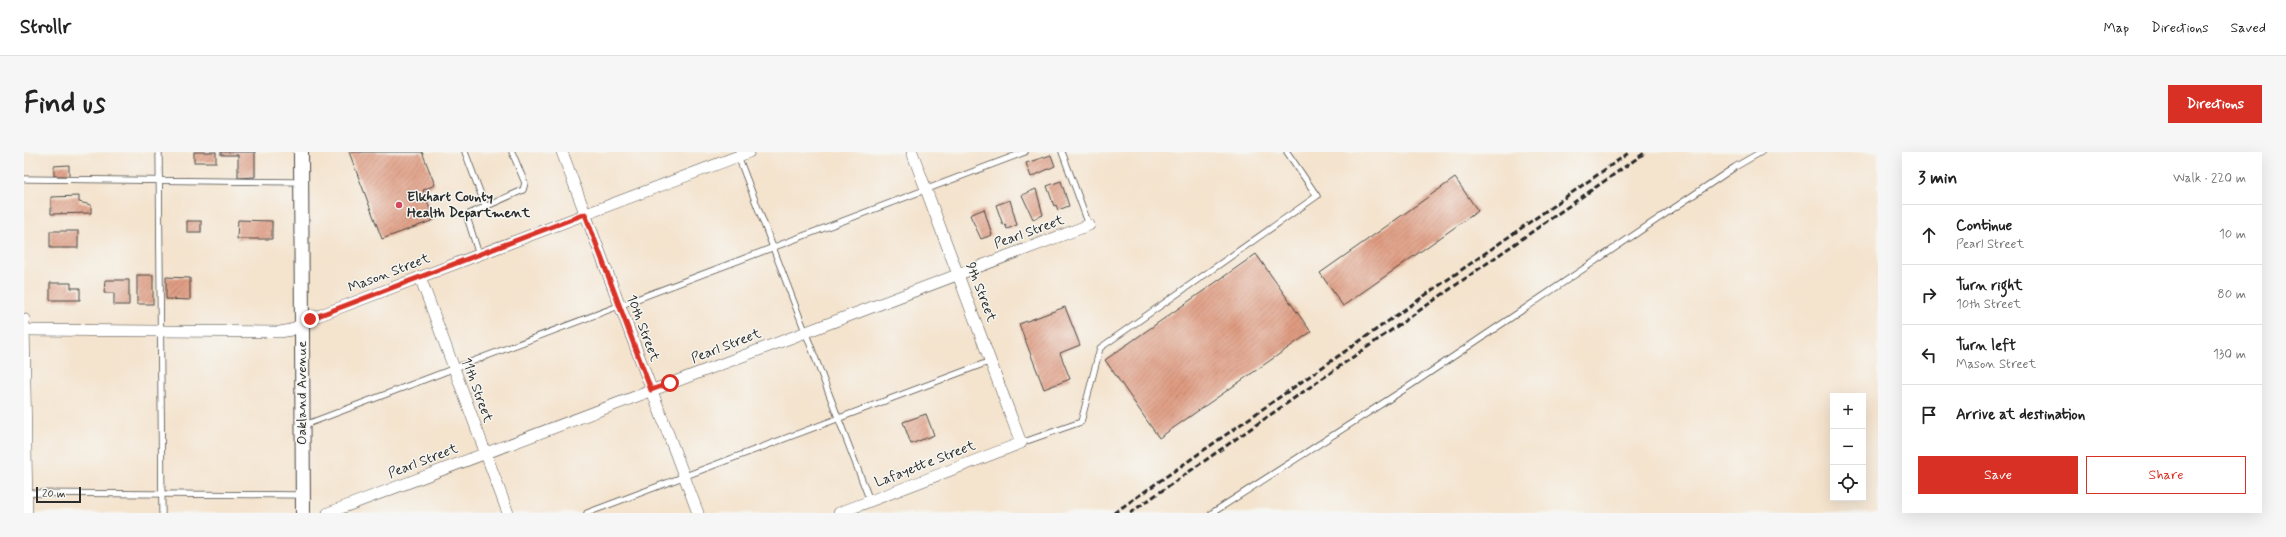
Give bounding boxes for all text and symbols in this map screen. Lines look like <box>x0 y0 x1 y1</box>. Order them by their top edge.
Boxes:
text: Strollr <box>20 15 71 40</box>
text: Map <box>2103 19 2129 37</box>
text: Directions <box>2151 19 2209 37</box>
text: Saved <box>2231 19 2266 37</box>
button: Directions <box>2168 85 2262 123</box>
text: Find us <box>24 86 105 123</box>
text: 3 min <box>1918 167 1957 189</box>
text: Walk · 220 m <box>2173 170 2246 187</box>
place label: Elkhart County Health Department <box>407 188 531 222</box>
marker: Elkhart County Health Department <box>394 200 404 210</box>
street label: Pearl Street <box>991 211 1067 253</box>
text: Continue <box>1956 216 2012 236</box>
icon: ahead <box>1918 224 1940 246</box>
text: 10 m <box>2219 226 2246 243</box>
text: Pearl Street <box>1956 236 2024 253</box>
street label: Mason Street <box>345 249 433 297</box>
street label: 9th Street <box>961 260 1001 325</box>
text: Turn right <box>1956 276 2023 296</box>
icon: right <box>1918 284 1940 306</box>
text: 80 m <box>2217 286 2246 303</box>
street label: 10th Street <box>622 292 664 365</box>
text: 10th Street <box>1956 296 2021 313</box>
route end <box>301 310 319 328</box>
street label: Pearl Street <box>689 324 764 368</box>
text: Turn left <box>1956 336 2016 356</box>
street label: Oakland Avenue <box>293 341 311 445</box>
icon: left <box>1918 344 1940 366</box>
text: 130 m <box>2213 346 2246 363</box>
street label: 11th Street <box>457 355 497 426</box>
text: Mason Street <box>1956 356 2036 373</box>
route start <box>661 374 679 392</box>
map controls <box>1830 393 1866 501</box>
button: + <box>1830 393 1866 429</box>
icon: arrive <box>1918 404 1940 426</box>
text: Arrive at destination <box>1956 405 2085 425</box>
button: − <box>1830 429 1866 465</box>
street label: Lafayette Street <box>872 436 979 491</box>
street label: Pearl Street <box>386 439 461 483</box>
button: Save <box>1918 456 2078 494</box>
button: Share <box>2086 456 2246 494</box>
button: locate <box>1830 465 1866 501</box>
scale bar <box>36 485 81 504</box>
text: 20 m <box>42 487 65 501</box>

